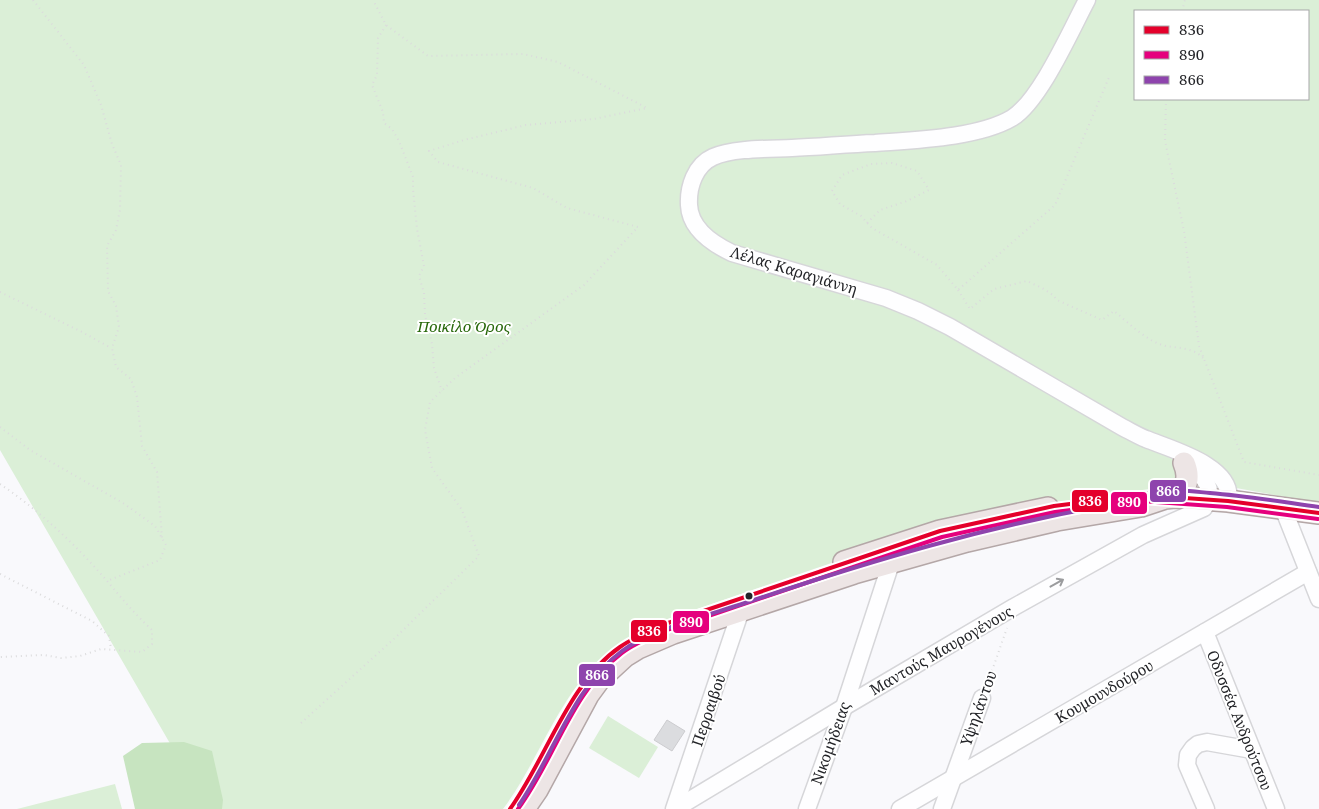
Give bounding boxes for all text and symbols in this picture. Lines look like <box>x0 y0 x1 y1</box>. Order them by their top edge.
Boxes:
legend <box>1134 10 1309 100</box>
text: 836 <box>1179 19 1204 39</box>
text: 890 <box>1179 44 1204 64</box>
text: 866 <box>1179 69 1204 89</box>
street label: Λέλας Καραγιάννη <box>728 241 860 299</box>
park label: Ποικίλο Όρος <box>416 316 512 336</box>
line badge: 866 <box>1149 479 1187 503</box>
text: 866 <box>1156 481 1180 500</box>
line badge: 836 <box>1071 489 1109 513</box>
text: 836 <box>1078 491 1102 510</box>
line badge: 890 <box>1110 491 1148 515</box>
text: 890 <box>1117 492 1141 511</box>
one-way arrow <box>1049 578 1063 588</box>
unlabelled marker <box>744 591 754 601</box>
street label: Μαντούς Μαυρογένους <box>866 601 1016 699</box>
line badge: 890 <box>672 610 710 634</box>
text: 890 <box>679 612 703 631</box>
line badge: 836 <box>630 619 668 643</box>
text: 836 <box>637 621 661 640</box>
street label: Οδυσσέα Ανδρούτσου <box>1203 647 1277 793</box>
street label: Κουμουνδούρου <box>1051 655 1157 727</box>
line badge: 866 <box>578 663 616 687</box>
text: 866 <box>585 665 609 684</box>
street label: Υψηλάντου <box>955 668 1001 749</box>
street label: Περραιβού <box>686 671 730 749</box>
street label: Νικομήδειας <box>806 699 854 787</box>

